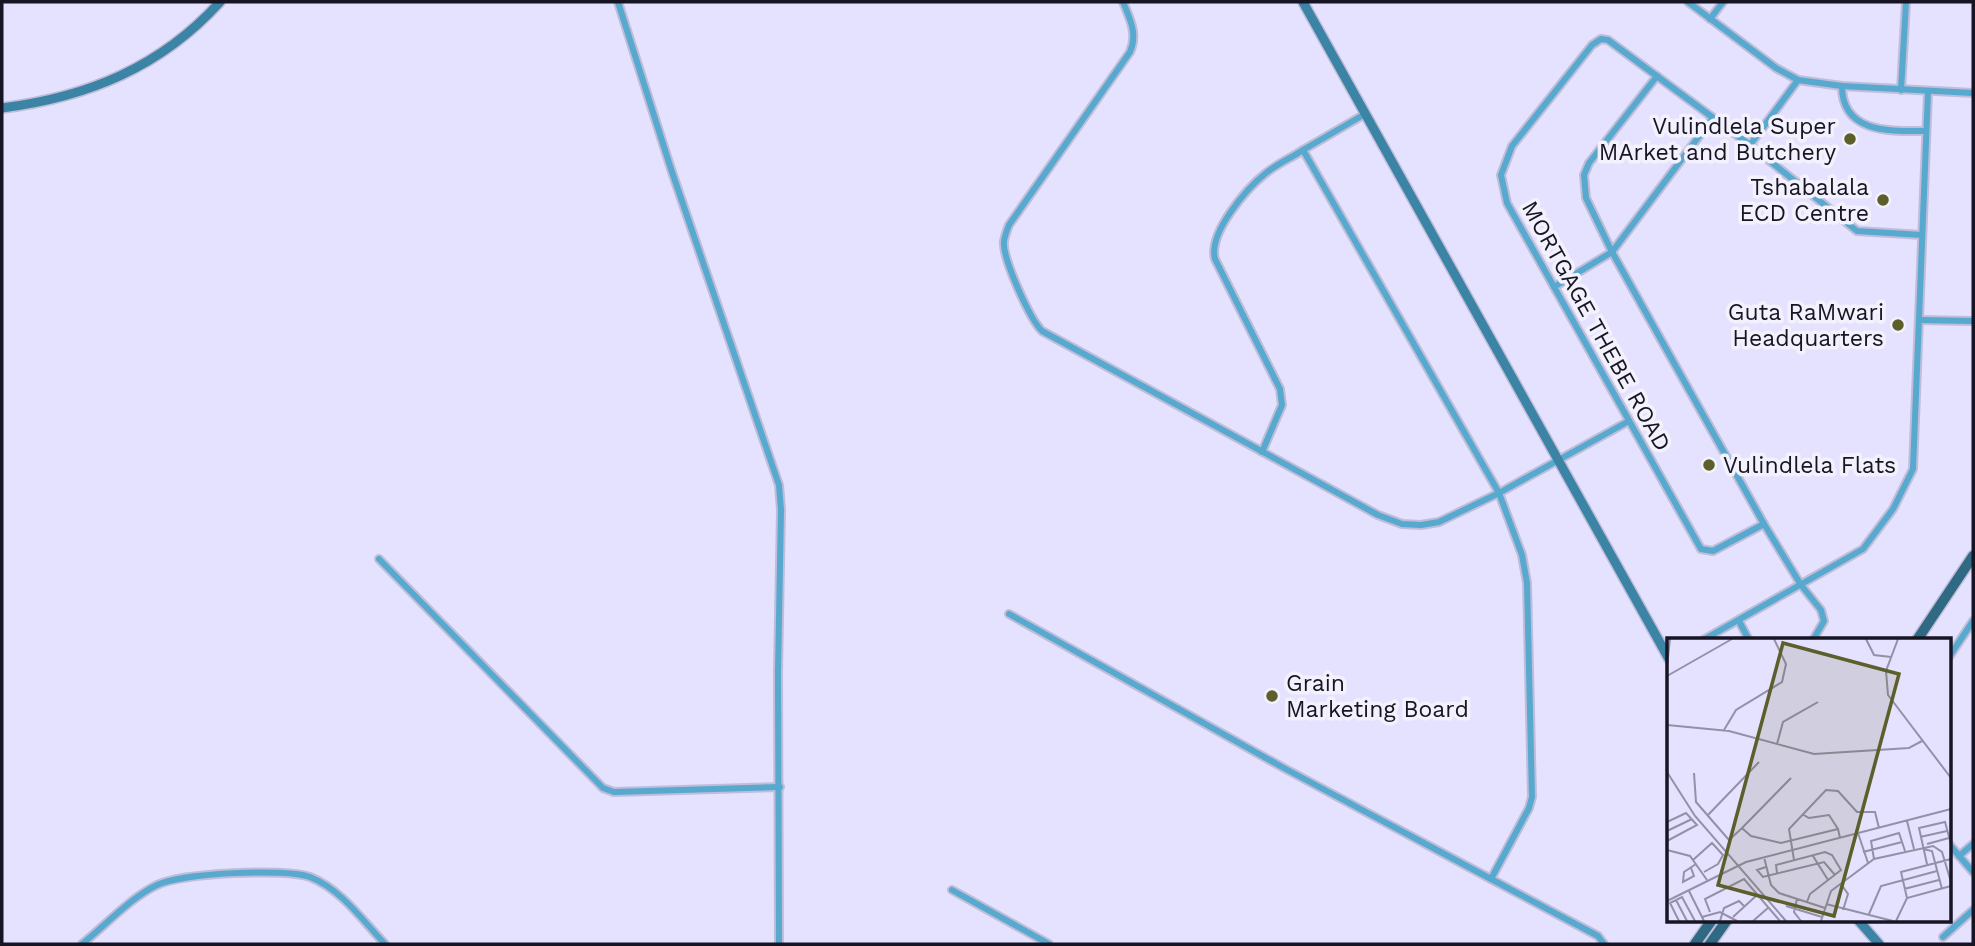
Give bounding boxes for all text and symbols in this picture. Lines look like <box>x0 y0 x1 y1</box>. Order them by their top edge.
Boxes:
place label: Vulindlela Super MArket and Butchery <box>1599 113 1836 166</box>
marker: Vulindlela Super MArket and Butchery <box>1842 131 1858 147</box>
place label: Tshabalala ECD Centre <box>1739 174 1869 227</box>
marker: Tshabalala ECD Centre <box>1875 192 1891 208</box>
street label: MORTGAGE THEBE ROAD <box>1516 196 1676 456</box>
place label: Guta RaMwari Headquarters <box>1728 299 1884 352</box>
marker: Guta RaMwari Headquarters <box>1890 317 1906 333</box>
place label: Vulindlela Flats <box>1723 452 1896 479</box>
marker: Vulindlela Flats <box>1701 457 1717 473</box>
inset map <box>1667 638 1951 922</box>
place label: Grain Marketing Board <box>1286 670 1469 723</box>
marker: Grain Marketing Board <box>1264 688 1280 704</box>

